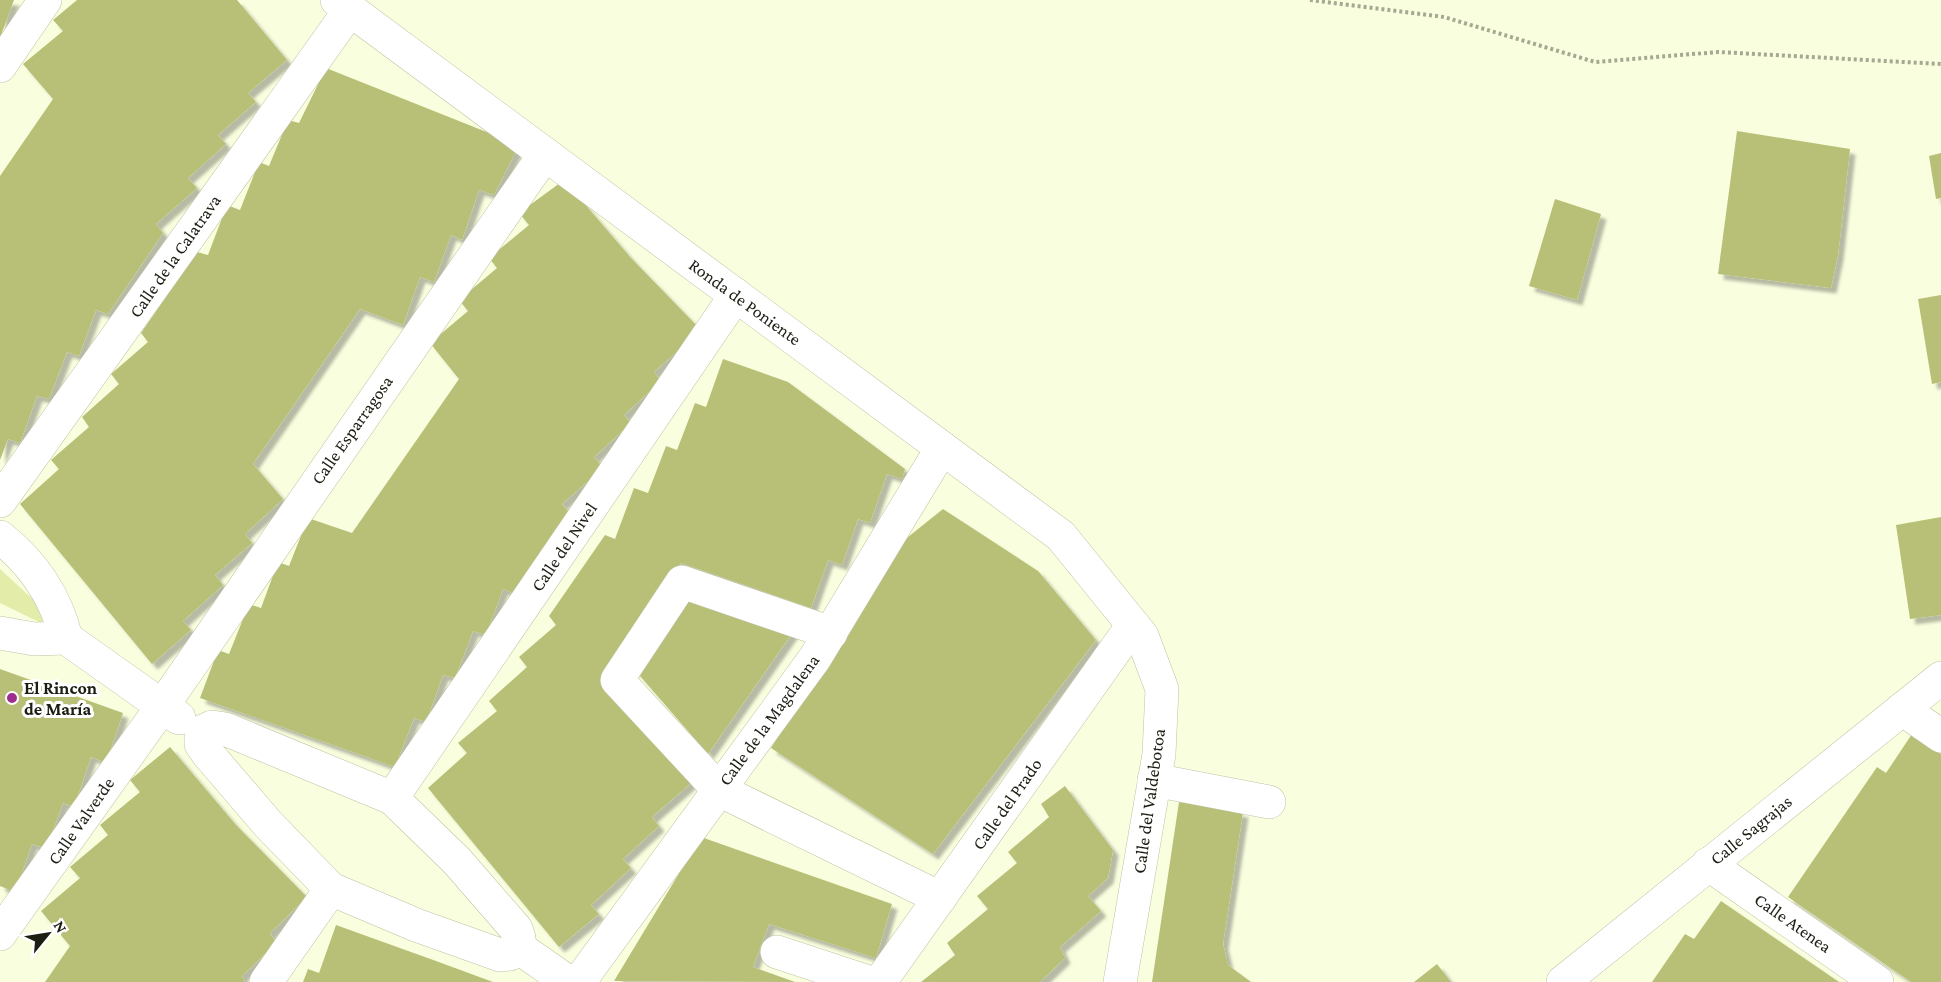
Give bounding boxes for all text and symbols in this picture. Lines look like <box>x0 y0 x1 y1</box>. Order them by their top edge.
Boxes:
street label: Calle de la Calatrava <box>125 191 225 321</box>
street label: Ronda de Poniente <box>685 255 805 349</box>
street label: Calle Esparragosa <box>307 372 397 488</box>
street label: Calle del Nivel <box>527 499 601 595</box>
street label: Calle de la Magdalena <box>715 651 823 789</box>
place label: El Rincon de María <box>24 678 98 719</box>
marker: El Rincon de María <box>5 691 19 705</box>
street label: Calle del Valdebotoa <box>1129 727 1169 875</box>
street label: Calle del Prado <box>968 754 1046 854</box>
street label: Calle Valverde <box>44 774 118 868</box>
street label: Calle Sagrajas <box>1706 791 1796 870</box>
street label: Calle Atenea <box>1751 889 1835 957</box>
north arrow <box>18 904 78 964</box>
text: N <box>50 918 71 936</box>

